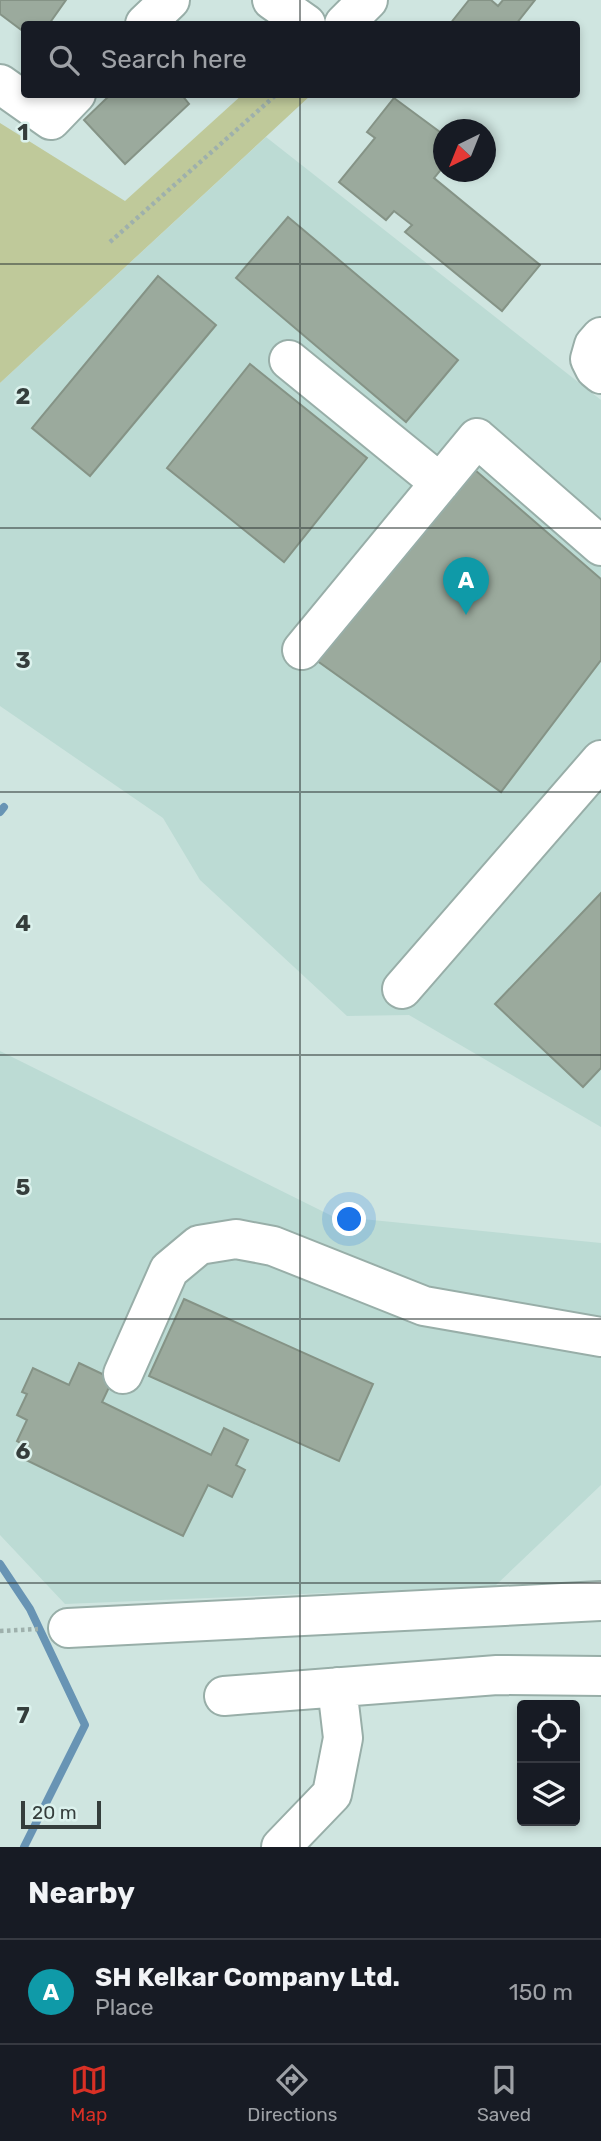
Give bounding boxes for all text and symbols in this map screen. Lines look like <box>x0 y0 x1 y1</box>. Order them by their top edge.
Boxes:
search box <box>21 21 580 98</box>
icon: search <box>45 41 83 79</box>
text: Search here <box>101 44 247 75</box>
text: 1 <box>17 118 29 146</box>
north arrow <box>433 119 496 182</box>
text: 2 <box>16 382 30 410</box>
pin: A <box>443 557 489 615</box>
text: 3 <box>15 646 31 674</box>
text: 4 <box>15 909 31 937</box>
text: 5 <box>16 1173 31 1201</box>
your location <box>332 1202 366 1236</box>
text: 6 <box>16 1437 31 1465</box>
map controls <box>517 1700 580 1826</box>
button: locate <box>517 1700 580 1763</box>
text: 7 <box>16 1701 30 1729</box>
button: layers <box>517 1763 580 1826</box>
scale bar <box>21 1798 102 1830</box>
text: 20 m <box>32 1801 77 1824</box>
text: Nearby <box>28 1875 135 1911</box>
text: SH Kelkar Company Ltd. <box>95 1962 400 1993</box>
text: A <box>43 1978 59 2006</box>
text: 150 m <box>509 1978 573 2006</box>
text: Place <box>95 1993 154 2021</box>
tab: Map <box>70 2061 108 2126</box>
tab: Directions <box>247 2061 337 2126</box>
tab: Saved <box>477 2061 531 2126</box>

